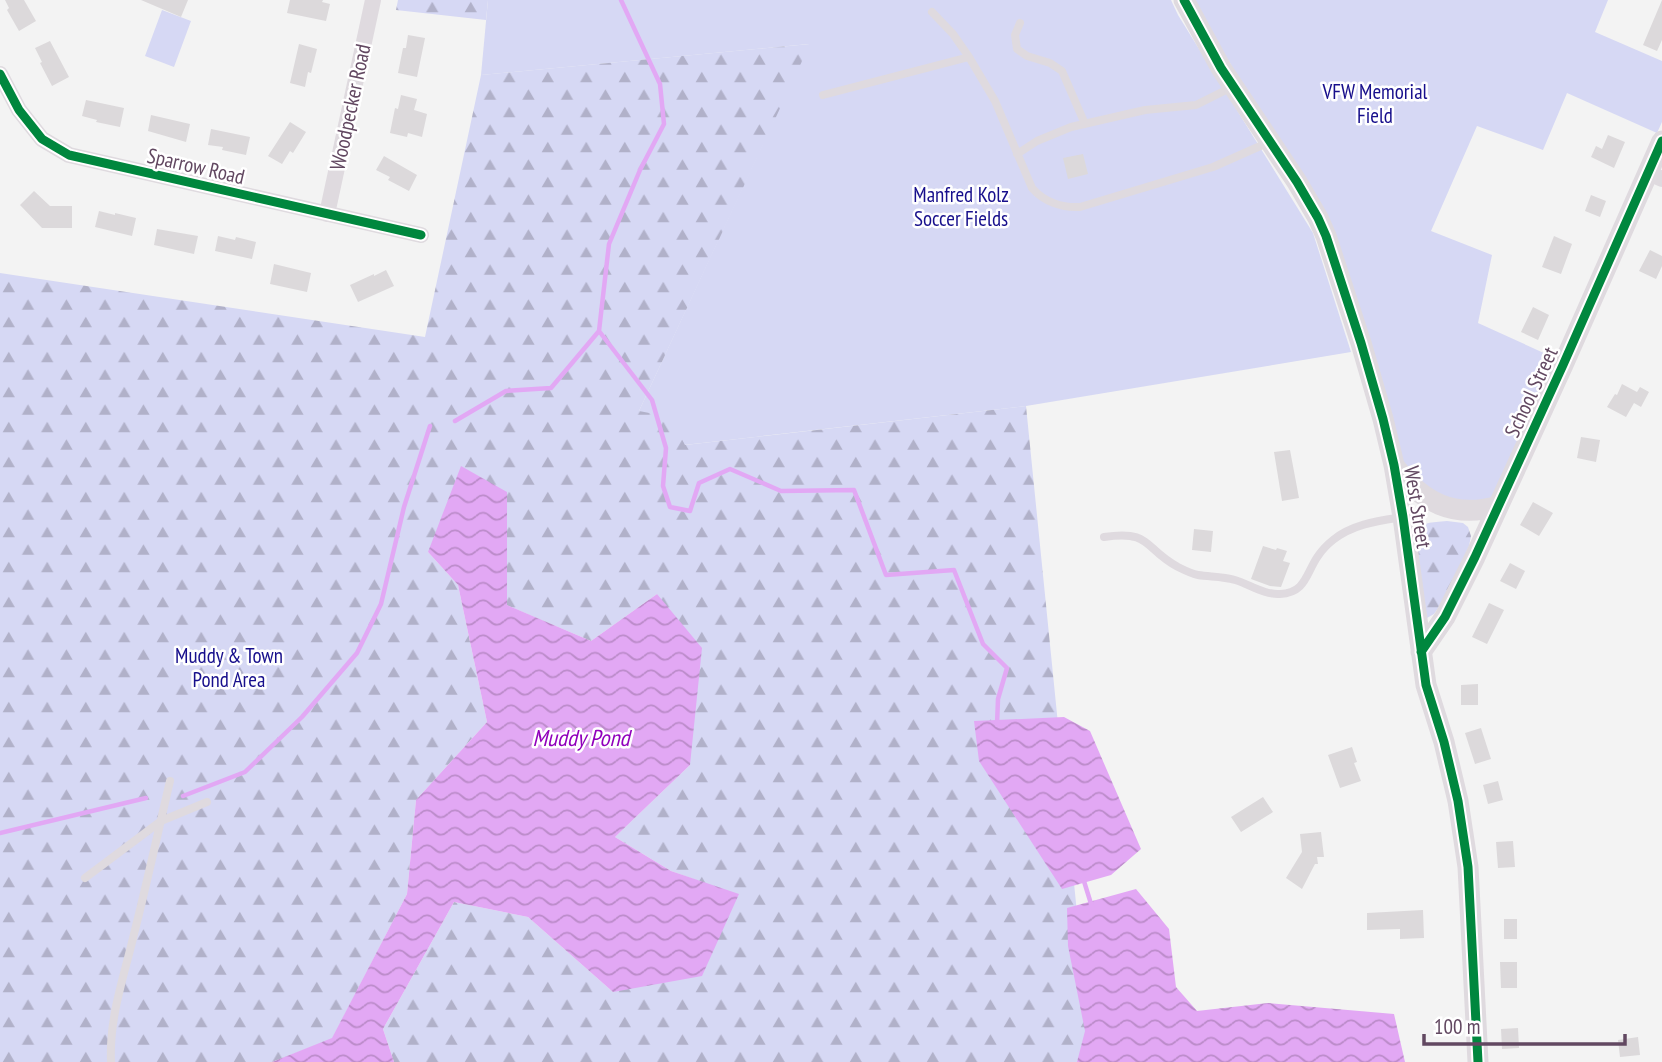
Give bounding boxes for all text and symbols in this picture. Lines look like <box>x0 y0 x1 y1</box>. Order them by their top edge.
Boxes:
street label: Woodpecker Road <box>323 41 377 173</box>
park label: VFW Memorial Field <box>1322 78 1428 129</box>
street label: Sparrow Road <box>145 142 247 190</box>
park label: Manfred Kolz Soccer Fields <box>913 181 1009 232</box>
street label: School Street <box>1498 342 1564 442</box>
street label: West Street <box>1398 464 1438 550</box>
park label: Muddy & Town Pond Area <box>175 642 283 693</box>
water label: Muddy Pond <box>532 723 633 752</box>
scale bar <box>1424 1002 1625 1046</box>
text: 100 m <box>1434 1013 1480 1040</box>

